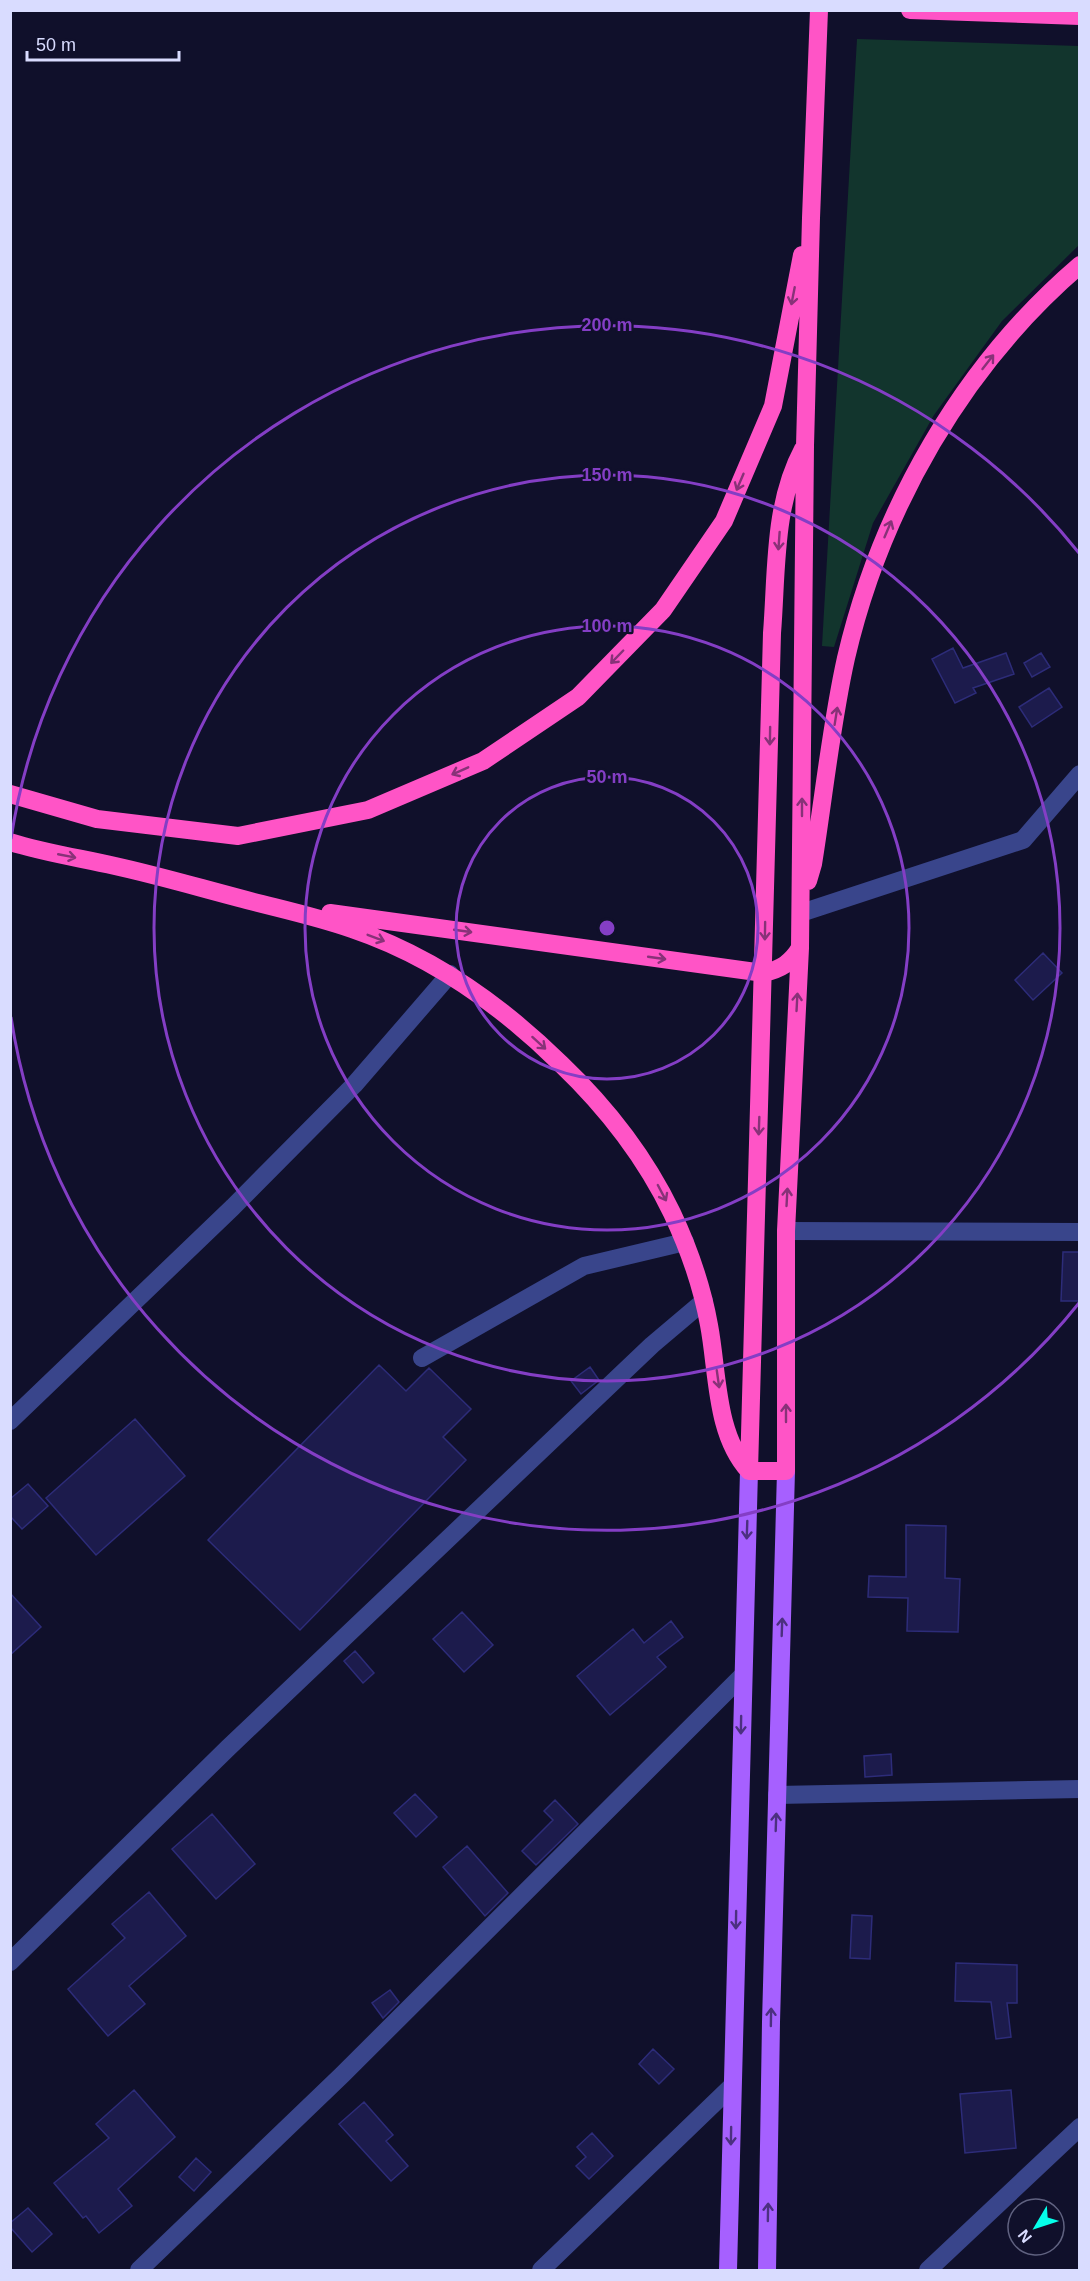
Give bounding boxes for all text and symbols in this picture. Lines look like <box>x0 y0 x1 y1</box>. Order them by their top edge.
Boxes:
scale bar <box>27 24 178 62</box>
text: 50 m <box>36 35 76 55</box>
one-way arrow <box>787 286 798 305</box>
text: 200 m <box>581 315 633 335</box>
one-way arrow <box>981 354 994 370</box>
text: 150 m <box>581 465 633 485</box>
one-way arrow <box>734 473 745 491</box>
one-way arrow <box>883 520 894 539</box>
one-way arrow <box>773 531 784 551</box>
text: 100 m <box>581 616 633 636</box>
one-way arrow <box>609 650 624 665</box>
one-way arrow <box>830 707 841 727</box>
one-way arrow <box>764 726 776 746</box>
one-way arrow <box>451 765 469 777</box>
text: 50 m <box>586 767 628 787</box>
one-way arrow <box>796 798 808 818</box>
one-way arrow <box>57 851 76 862</box>
centre of rings <box>597 918 617 938</box>
one-way arrow <box>759 921 771 941</box>
one-way arrow <box>453 925 473 936</box>
one-way arrow <box>366 933 385 944</box>
one-way arrow <box>646 952 666 963</box>
one-way arrow <box>792 993 803 1013</box>
one-way arrow <box>531 1036 546 1050</box>
one-way arrow <box>754 1116 765 1136</box>
one-way arrow <box>656 1184 668 1201</box>
one-way arrow <box>782 1188 793 1208</box>
one-way arrow <box>712 1368 723 1388</box>
one-way arrow <box>780 1403 792 1423</box>
one-way arrow <box>741 1519 753 1539</box>
one-way arrow <box>776 1618 788 1638</box>
one-way arrow <box>735 1714 747 1734</box>
one-way arrow <box>771 1813 782 1833</box>
one-way arrow <box>730 1909 742 1929</box>
one-way arrow <box>765 2008 777 2028</box>
one-way arrow <box>725 2125 737 2145</box>
north arrow <box>1006 2197 1066 2257</box>
one-way arrow <box>762 2203 774 2223</box>
text: N <box>1014 2226 1035 2246</box>

